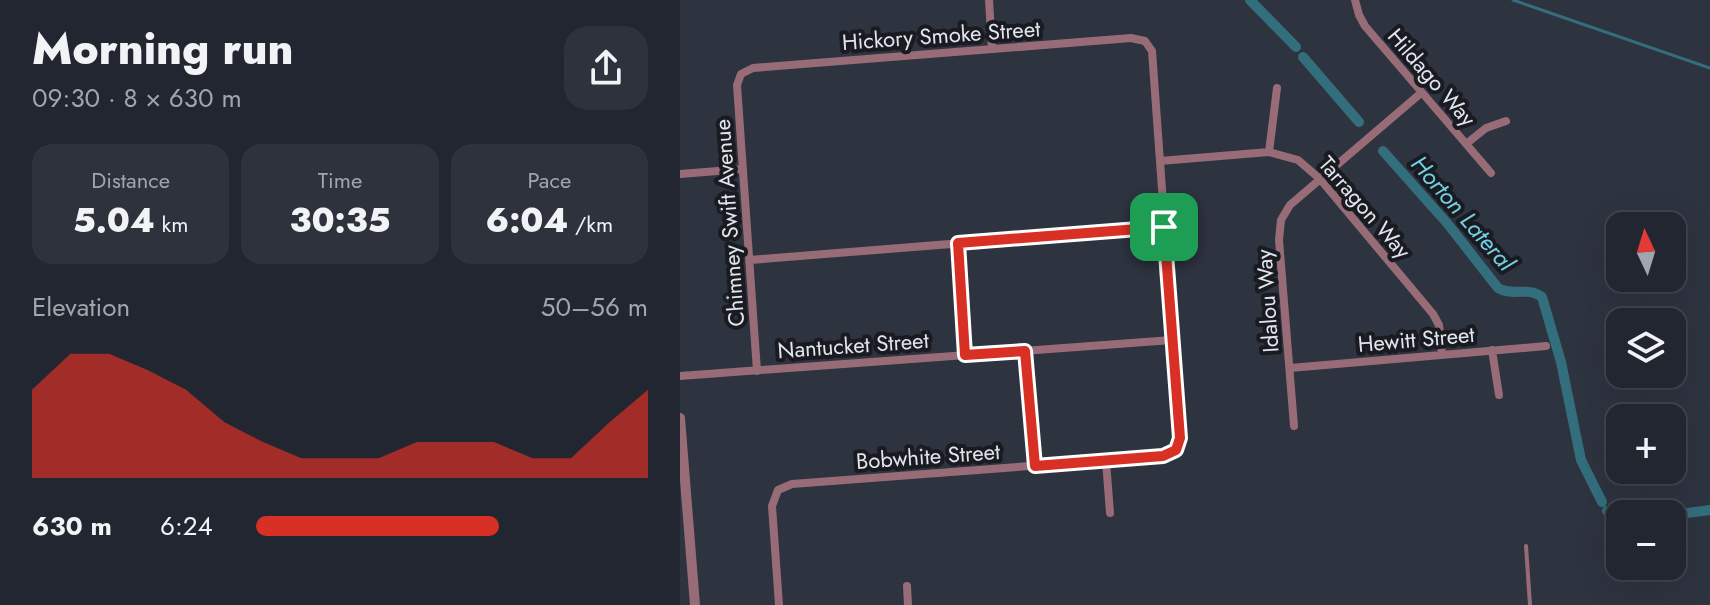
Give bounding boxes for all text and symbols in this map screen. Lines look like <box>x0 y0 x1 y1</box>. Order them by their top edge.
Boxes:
street label: Hickory Smoke Street <box>841 12 1042 58</box>
text: Morning run <box>32 17 294 81</box>
street label: Hildago Way <box>1380 21 1484 133</box>
button: share <box>564 26 648 110</box>
text: 09:30 · 8 × 630 m <box>32 79 242 117</box>
street label: Chimney Swift Avenue <box>706 118 752 328</box>
water label: Horton Lateral <box>1403 148 1524 280</box>
street label: Tarragon Way <box>1311 149 1419 266</box>
text: Distance <box>91 164 170 196</box>
text: Time <box>318 164 362 196</box>
text: Pace <box>527 164 571 196</box>
pin <box>1130 193 1198 261</box>
text: 5.04 <box>73 196 155 245</box>
text: 30:35 <box>290 196 390 245</box>
text: 6:04 <box>485 196 568 245</box>
icon: arrive <box>1142 205 1186 249</box>
text: km <box>155 208 188 240</box>
text: /km <box>568 208 613 240</box>
north arrow <box>1606 212 1686 292</box>
map controls <box>1606 212 1686 580</box>
street label: Idalou Way <box>1247 248 1287 354</box>
text: Elevation <box>32 288 130 326</box>
text: 50–56 m <box>541 288 648 326</box>
button: layers <box>1606 308 1686 388</box>
street label: Hewitt Street <box>1356 318 1476 360</box>
street label: Nantucket Street <box>776 324 930 366</box>
button: + <box>1606 404 1686 484</box>
street label: Bobwhite Street <box>855 435 1002 477</box>
button: − <box>1606 500 1686 580</box>
text: 630 m <box>32 507 112 545</box>
text: 6:24 <box>160 507 213 545</box>

